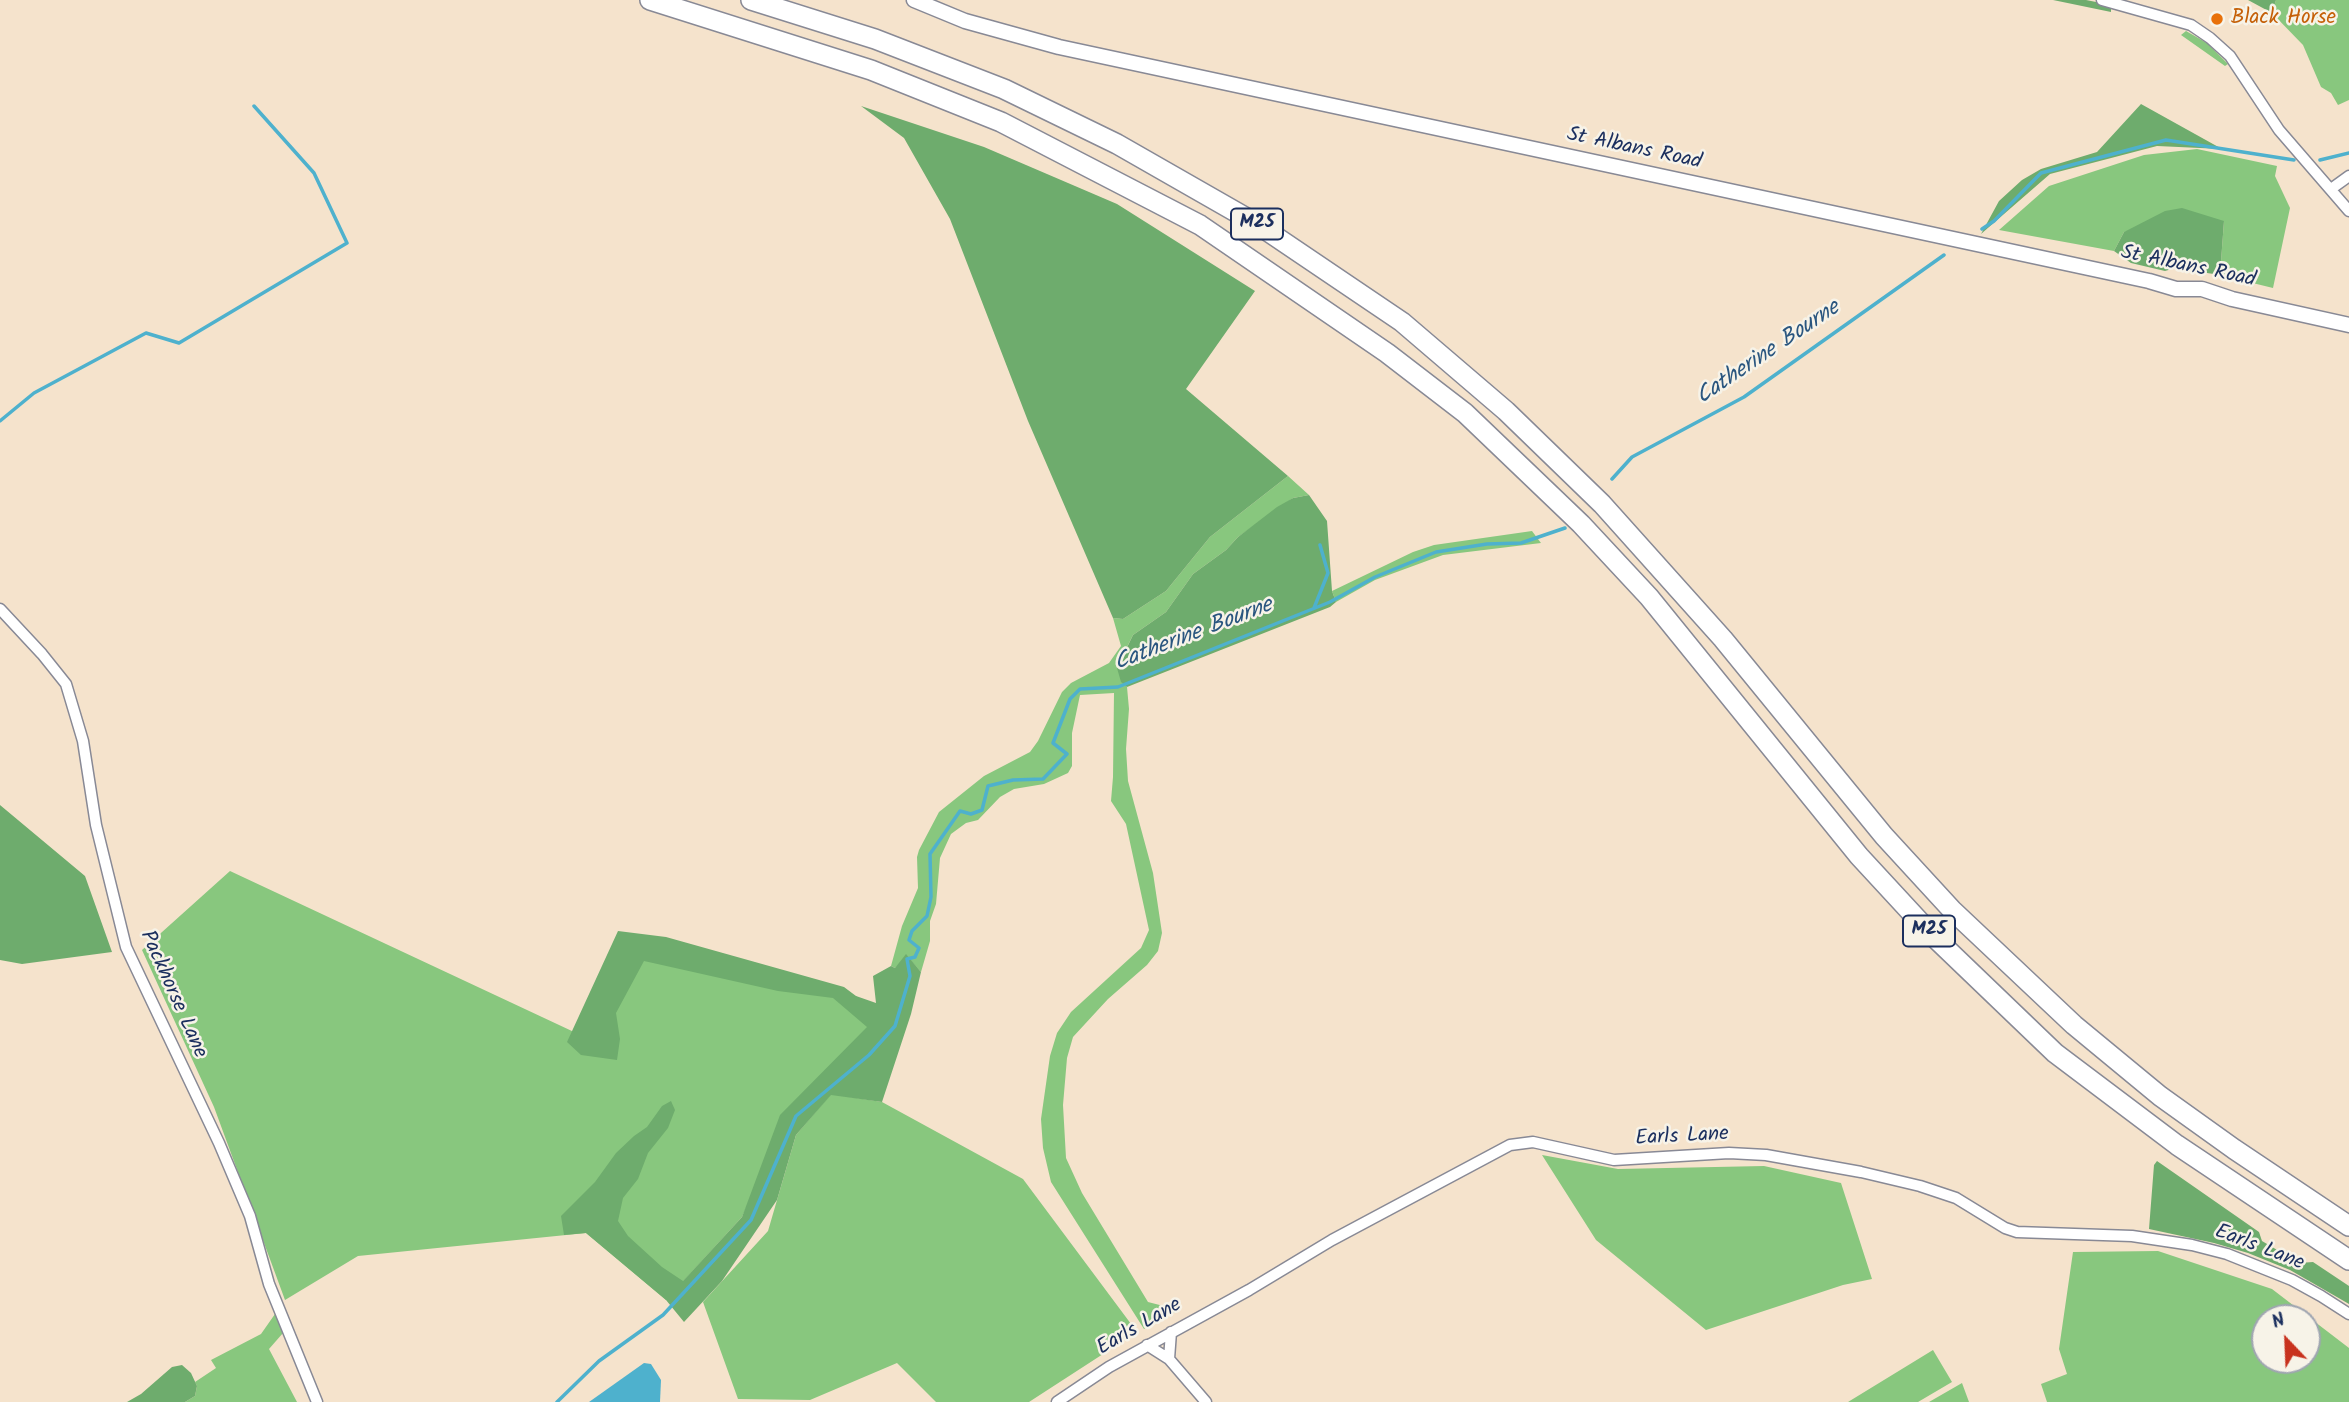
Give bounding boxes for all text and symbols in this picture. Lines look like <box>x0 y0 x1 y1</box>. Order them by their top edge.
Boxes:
place label: Black Horse <box>2231 6 2336 32</box>
marker: Black Horse <box>2209 11 2225 27</box>
street label: St Albans Road <box>1564 123 1704 177</box>
road number: M25 <box>1231 208 1283 240</box>
street label: St Albans Road <box>2118 241 2258 295</box>
water label: Catherine Bourne <box>1692 296 1846 412</box>
water label: Catherine Bourne <box>1111 593 1277 679</box>
road number: M25 <box>1903 916 1955 946</box>
street label: Packhorse Lane <box>133 927 211 1063</box>
street label: Earls Lane <box>1635 1123 1729 1153</box>
street label: Earls Lane <box>2211 1220 2307 1278</box>
street label: Earls Lane <box>1093 1294 1187 1362</box>
north arrow <box>2251 1304 2321 1374</box>
text: N <box>2267 1305 2290 1338</box>

